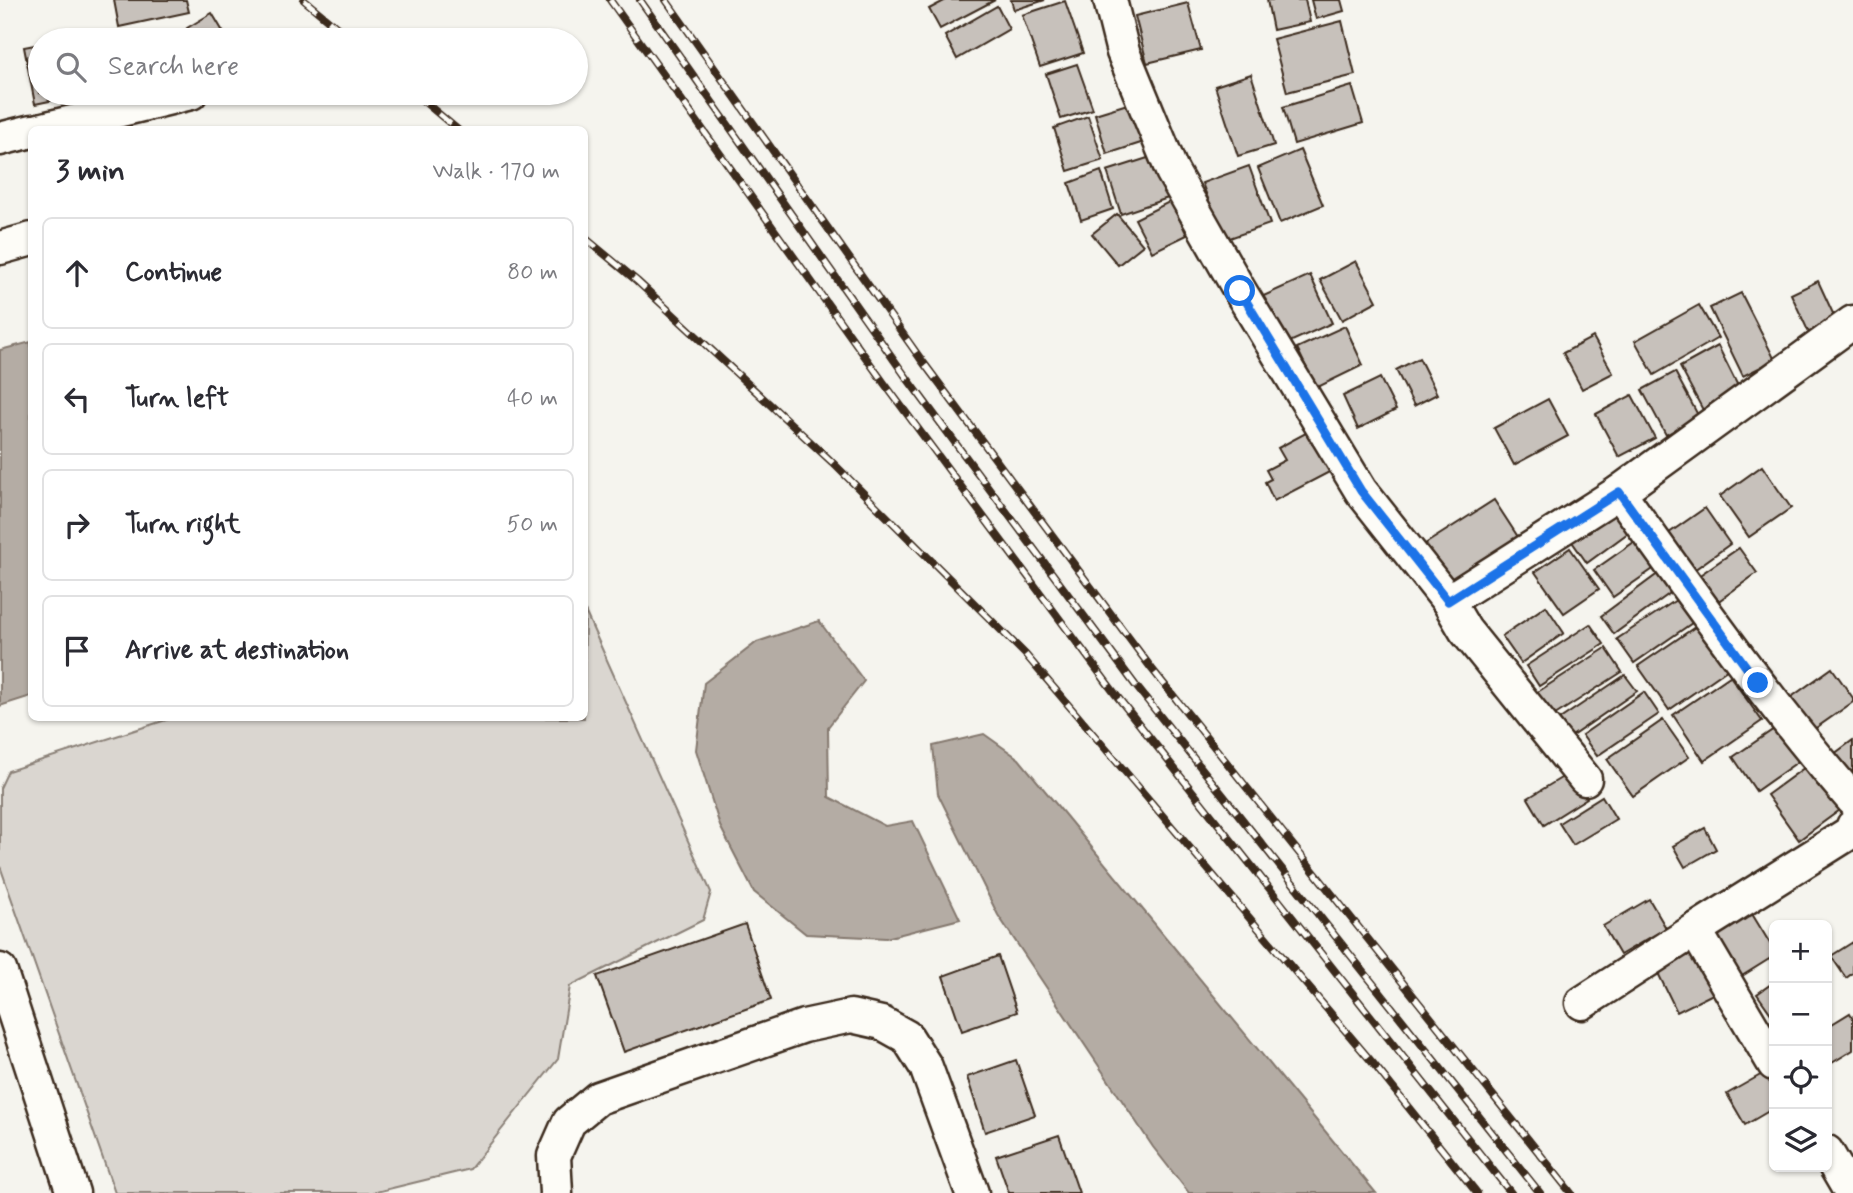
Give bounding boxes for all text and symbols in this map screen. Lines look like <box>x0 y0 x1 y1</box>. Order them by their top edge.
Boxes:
search box <box>28 28 588 105</box>
icon: search <box>52 48 90 86</box>
text: Search here <box>108 50 239 84</box>
text: 3 min <box>56 152 125 191</box>
text: Walk · 170 m <box>432 157 560 187</box>
icon: ahead <box>58 254 96 292</box>
text: Continue <box>125 256 222 290</box>
text: 80 m <box>507 258 558 288</box>
route start <box>1224 275 1255 306</box>
icon: left <box>58 380 96 418</box>
text: Turn left <box>125 382 229 416</box>
text: 40 m <box>507 384 558 414</box>
icon: right <box>58 506 96 544</box>
text: Turn right <box>125 508 241 542</box>
text: 50 m <box>507 510 558 540</box>
icon: arrive <box>58 632 96 670</box>
text: Arrive at destination <box>125 634 349 668</box>
route end <box>1742 667 1773 698</box>
map controls <box>1769 920 1832 1172</box>
button: + <box>1769 920 1832 983</box>
button: − <box>1769 983 1832 1046</box>
button: locate <box>1769 1046 1832 1109</box>
button: layers <box>1769 1109 1832 1172</box>

